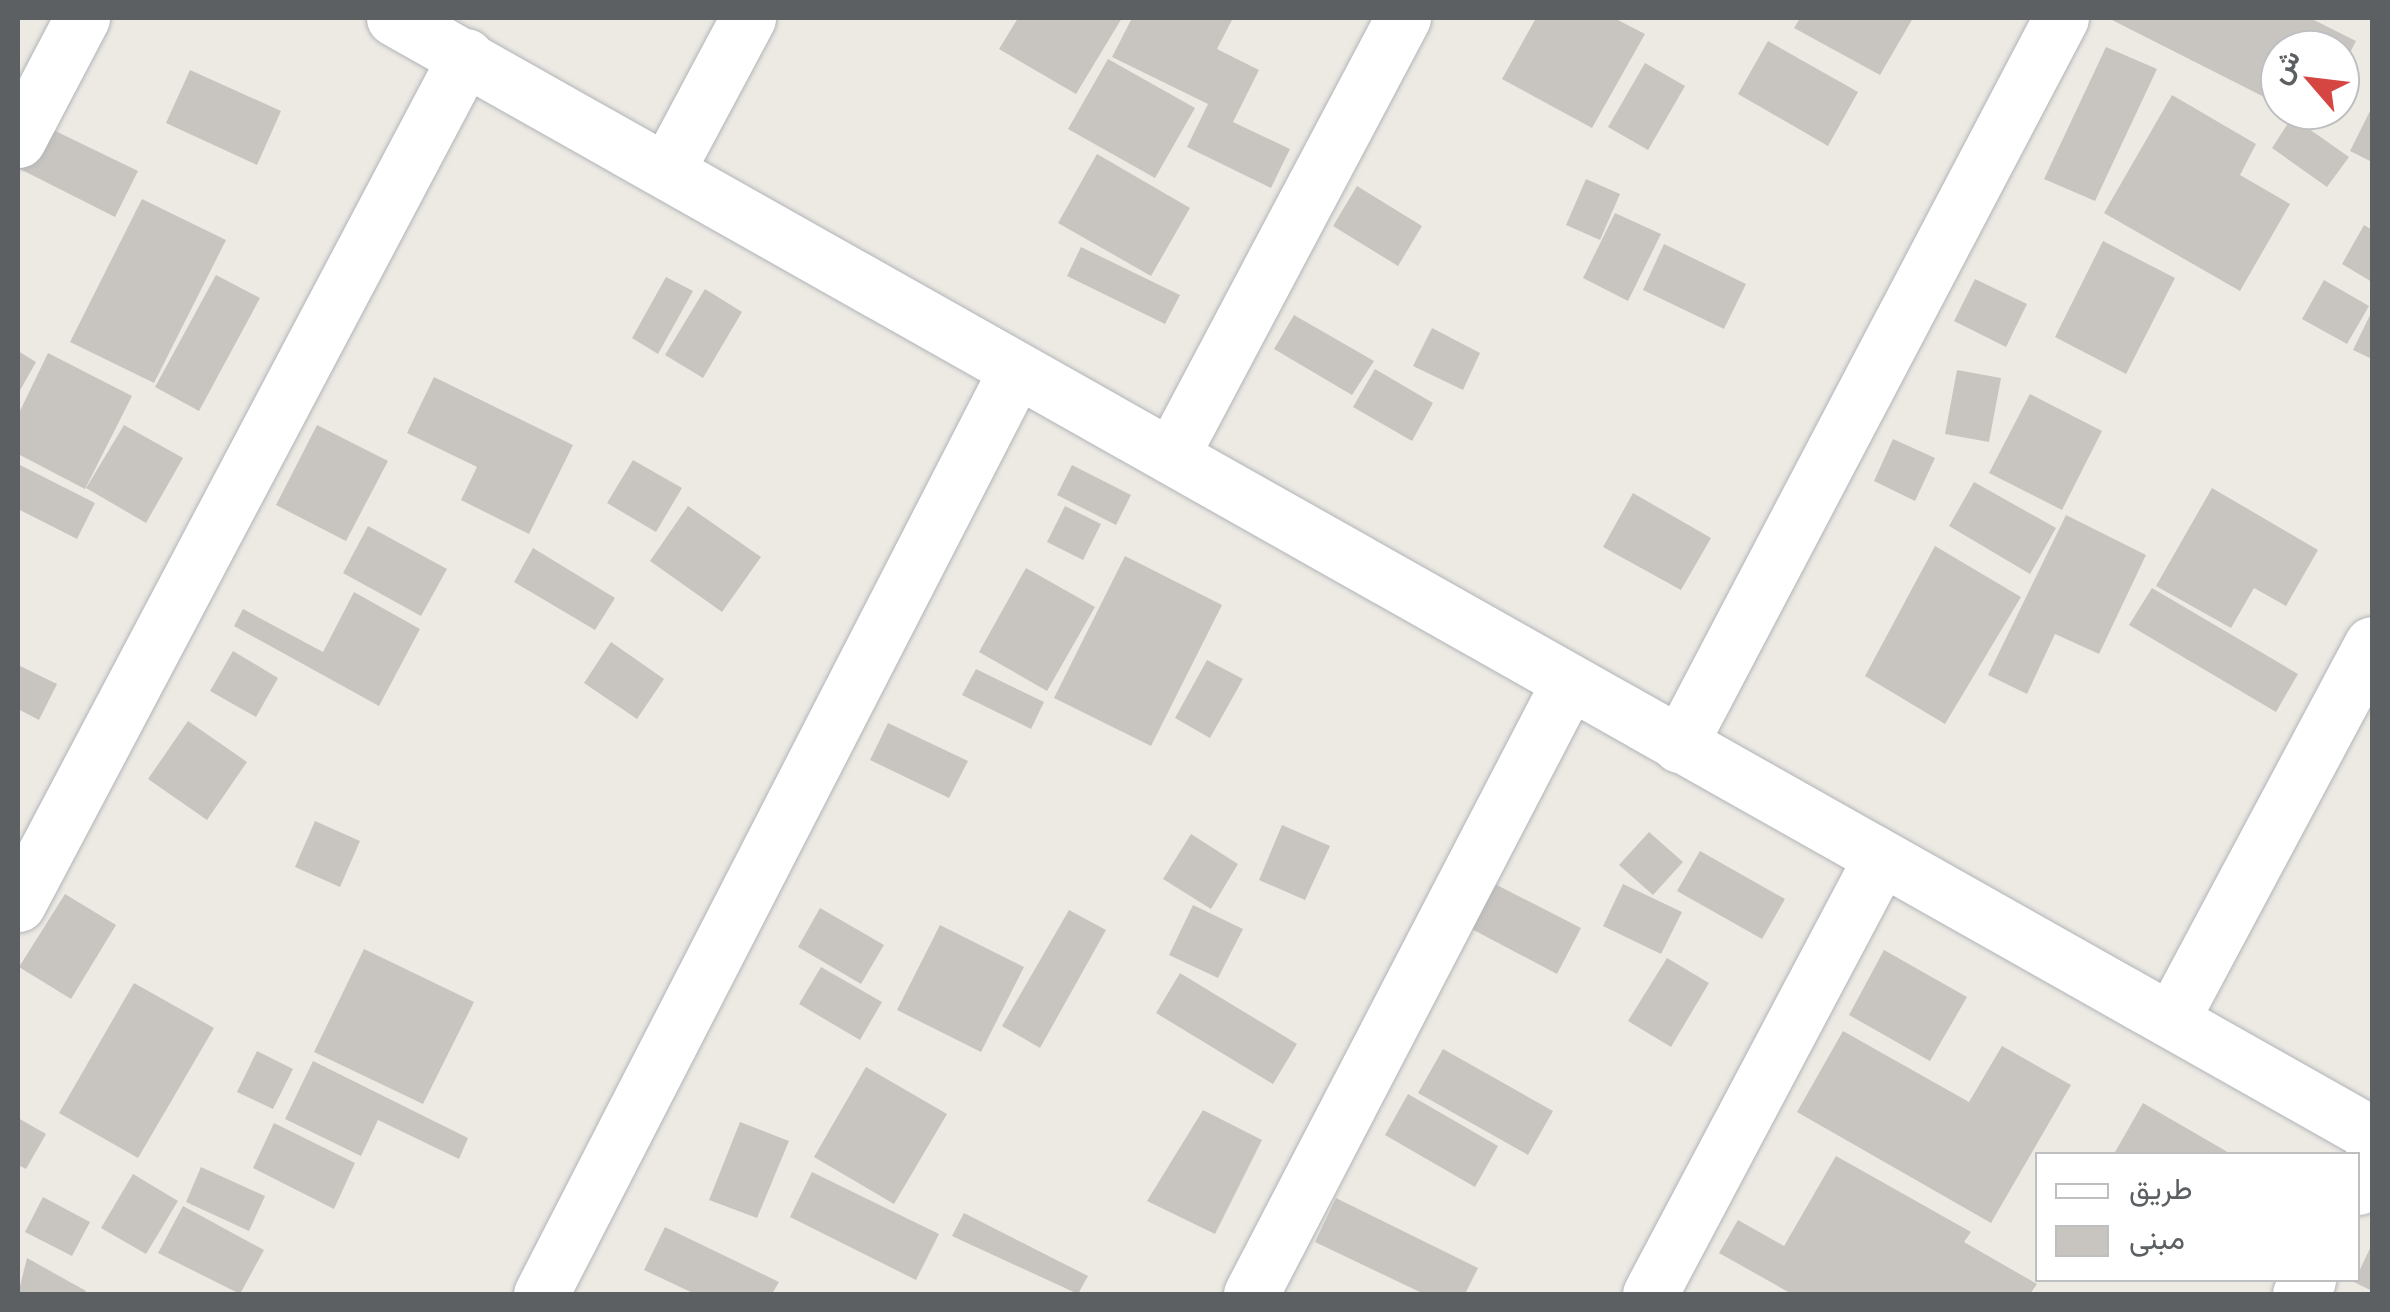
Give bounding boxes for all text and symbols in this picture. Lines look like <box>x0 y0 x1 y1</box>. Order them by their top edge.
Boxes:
north arrow <box>2260 30 2360 130</box>
text: ش <box>2262 44 2307 89</box>
legend <box>2035 1152 2360 1282</box>
text: طريق <box>2129 1171 2193 1207</box>
text: مبنى <box>2129 1221 2185 1257</box>

